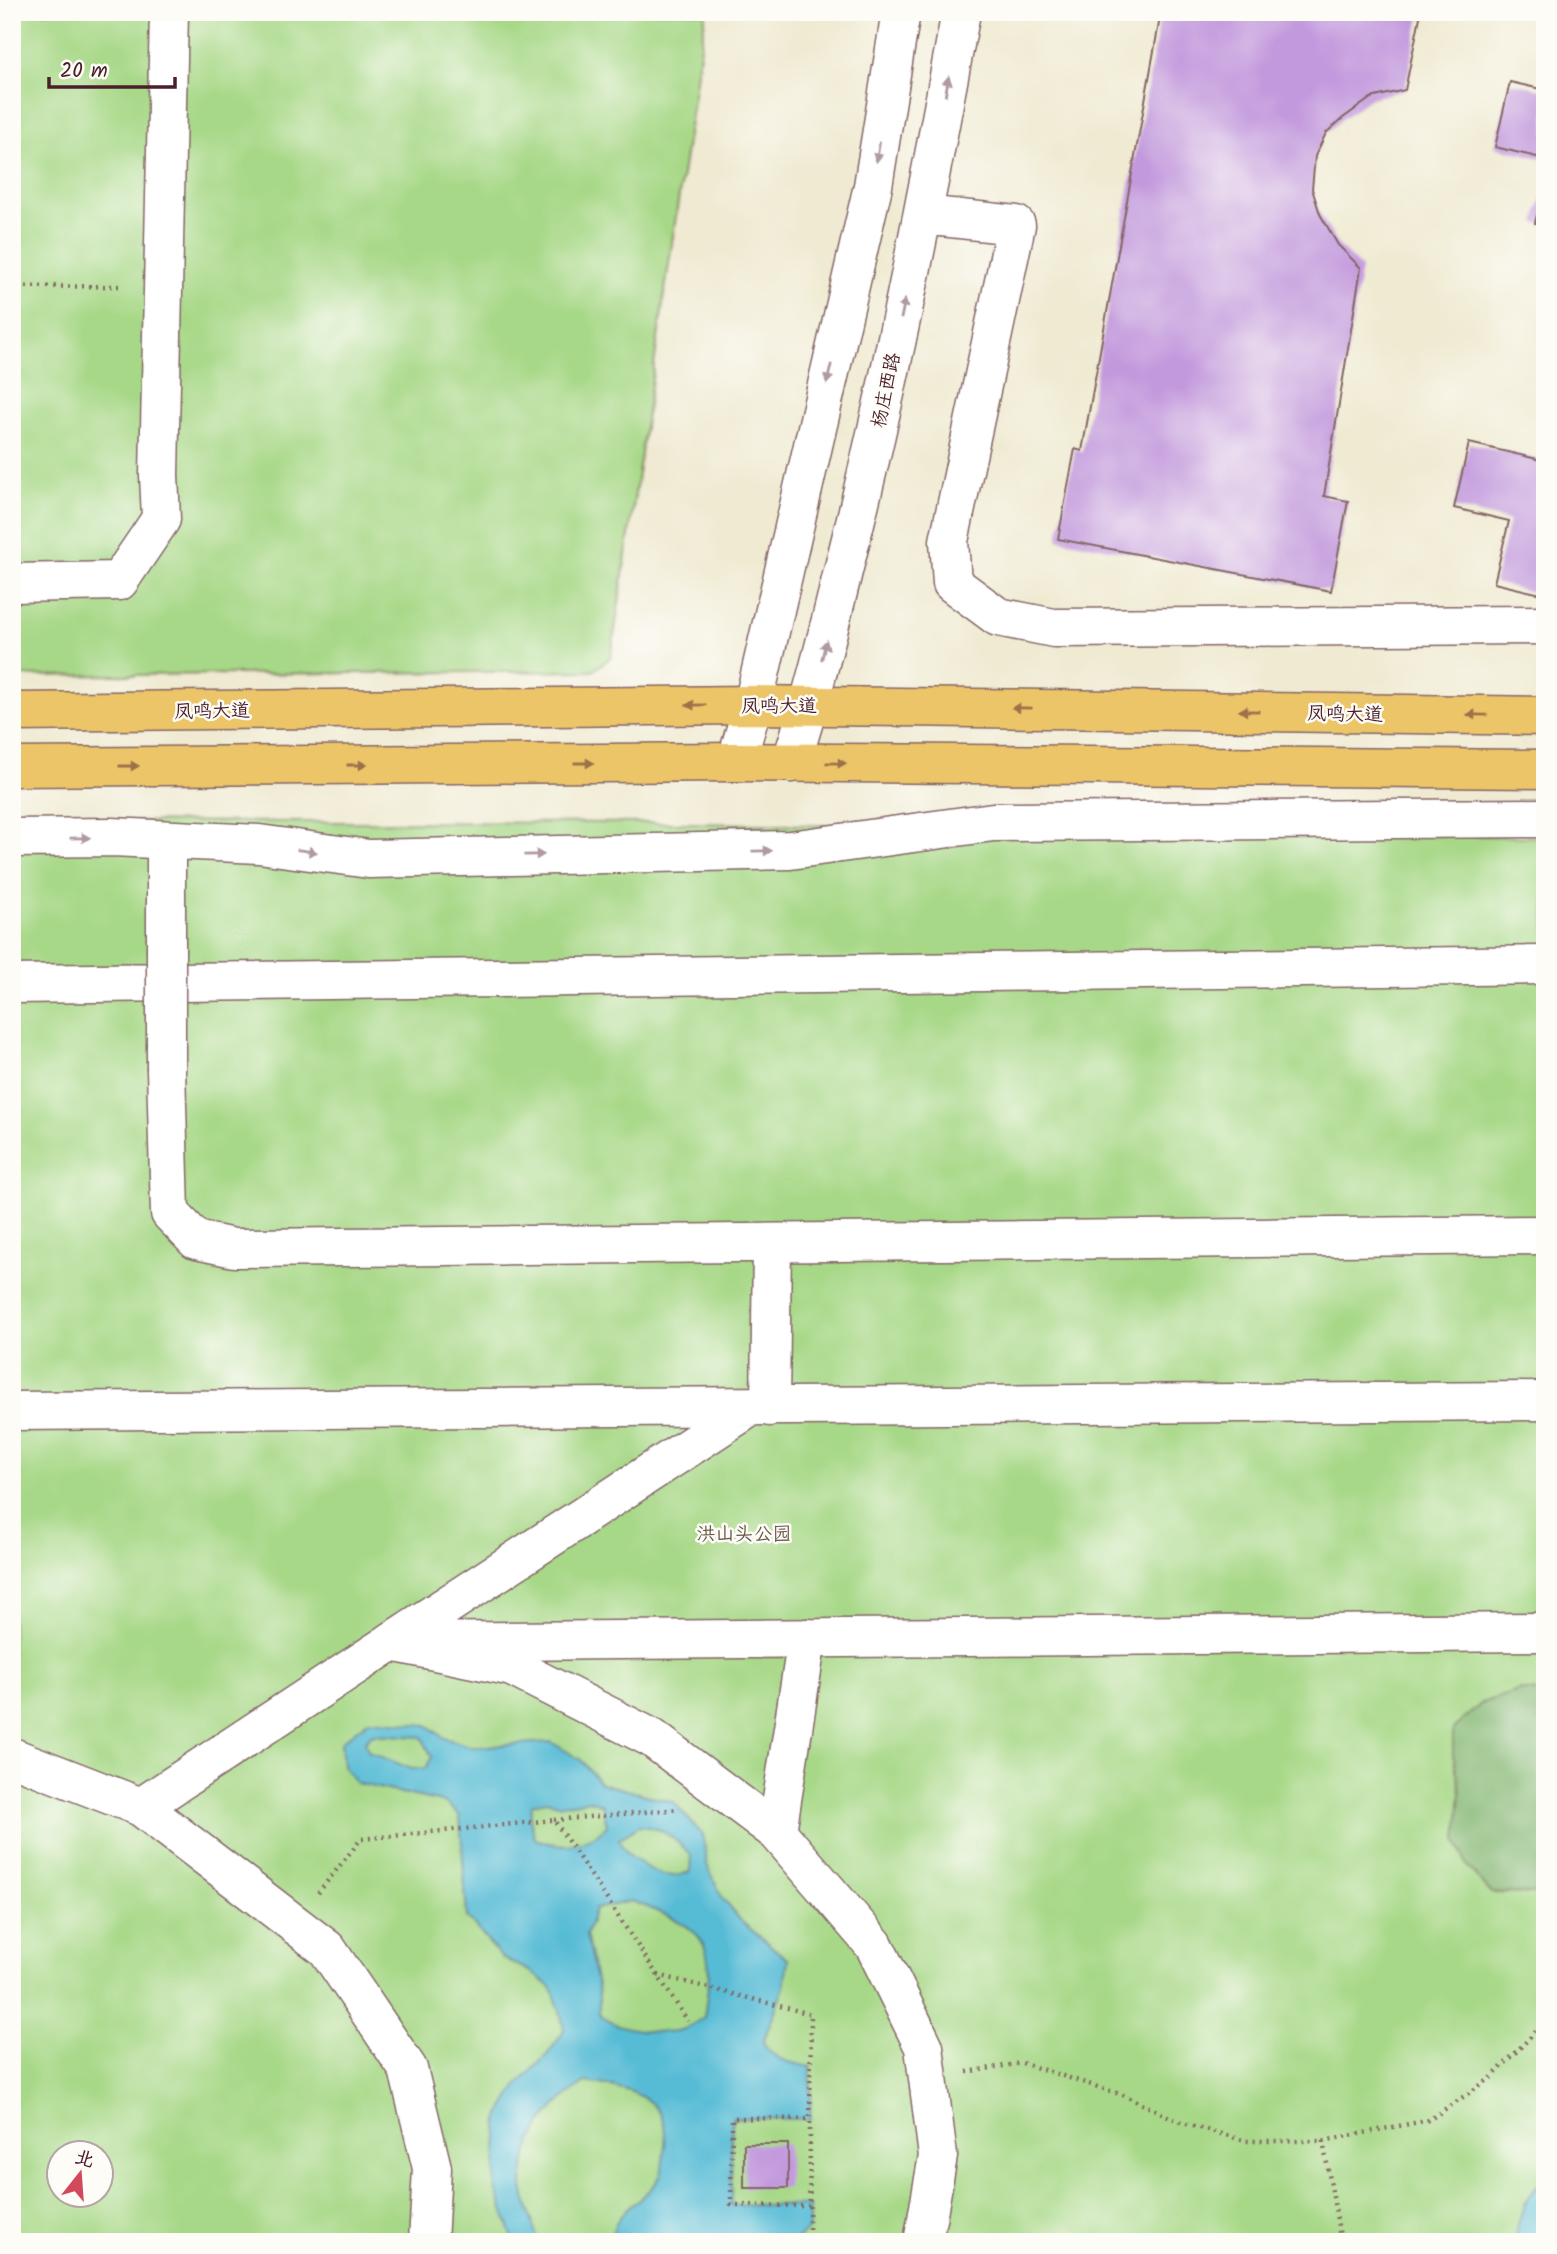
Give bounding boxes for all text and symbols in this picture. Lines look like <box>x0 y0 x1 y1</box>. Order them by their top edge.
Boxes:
scale bar <box>49 46 175 90</box>
text: 20 m <box>60 55 108 88</box>
one-way arrow <box>942 75 953 97</box>
one-way arrow <box>872 141 883 163</box>
one-way arrow <box>897 298 908 320</box>
street label: 杨庄西路 <box>864 350 910 431</box>
one-way arrow <box>824 363 835 385</box>
one-way arrow <box>819 639 830 661</box>
street label: 凤鸣大道 <box>741 692 817 722</box>
street label: 凤鸣大道 <box>174 696 250 728</box>
one-way arrow <box>685 699 707 711</box>
street label: 凤鸣大道 <box>1307 699 1383 731</box>
one-way arrow <box>1010 702 1032 714</box>
one-way arrow <box>1238 706 1260 717</box>
one-way arrow <box>1465 709 1487 721</box>
one-way arrow <box>574 757 596 769</box>
one-way arrow <box>826 757 848 769</box>
one-way arrow <box>346 759 368 771</box>
one-way arrow <box>119 760 141 772</box>
one-way arrow <box>70 832 92 843</box>
one-way arrow <box>297 845 319 856</box>
one-way arrow <box>751 845 773 857</box>
one-way arrow <box>524 850 546 861</box>
park label: 洪山头公园 <box>696 1520 792 1550</box>
north arrow <box>46 2138 116 2208</box>
text: 北 <box>71 2143 98 2177</box>

